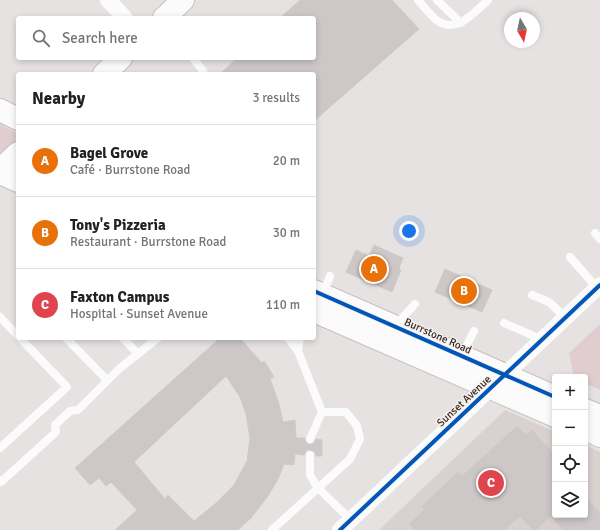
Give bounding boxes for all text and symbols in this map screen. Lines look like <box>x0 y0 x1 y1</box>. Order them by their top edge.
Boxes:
north arrow <box>504 12 540 48</box>
search box <box>16 16 316 60</box>
icon: search <box>30 27 52 49</box>
text: Search here <box>62 29 138 47</box>
text: Nearby <box>32 88 85 109</box>
text: 3 results <box>252 90 300 106</box>
text: Bagel Grove <box>70 144 148 162</box>
text: A <box>41 153 49 169</box>
text: 20 m <box>273 153 300 169</box>
text: Café · Burrstone Road <box>70 162 190 178</box>
text: Tony's Pizzeria <box>70 216 166 234</box>
your location <box>399 221 419 241</box>
text: B <box>41 225 49 241</box>
text: 30 m <box>273 225 300 241</box>
text: Restaurant · Burrstone Road <box>70 234 226 250</box>
pin: A <box>361 254 387 284</box>
pin: B <box>451 276 477 306</box>
text: Faxton Campus <box>70 288 169 306</box>
text: C <box>41 297 49 313</box>
text: 110 m <box>266 297 300 313</box>
text: Hospital · Sunset Avenue <box>70 306 208 322</box>
street label: Burrstone Road <box>402 315 474 357</box>
street label: Sunset Avenue <box>434 373 494 429</box>
map controls <box>552 374 588 518</box>
button: + <box>552 374 588 410</box>
button: − <box>552 410 588 446</box>
button: locate <box>552 446 588 482</box>
pin: C <box>478 468 504 498</box>
button: layers <box>552 482 588 518</box>

